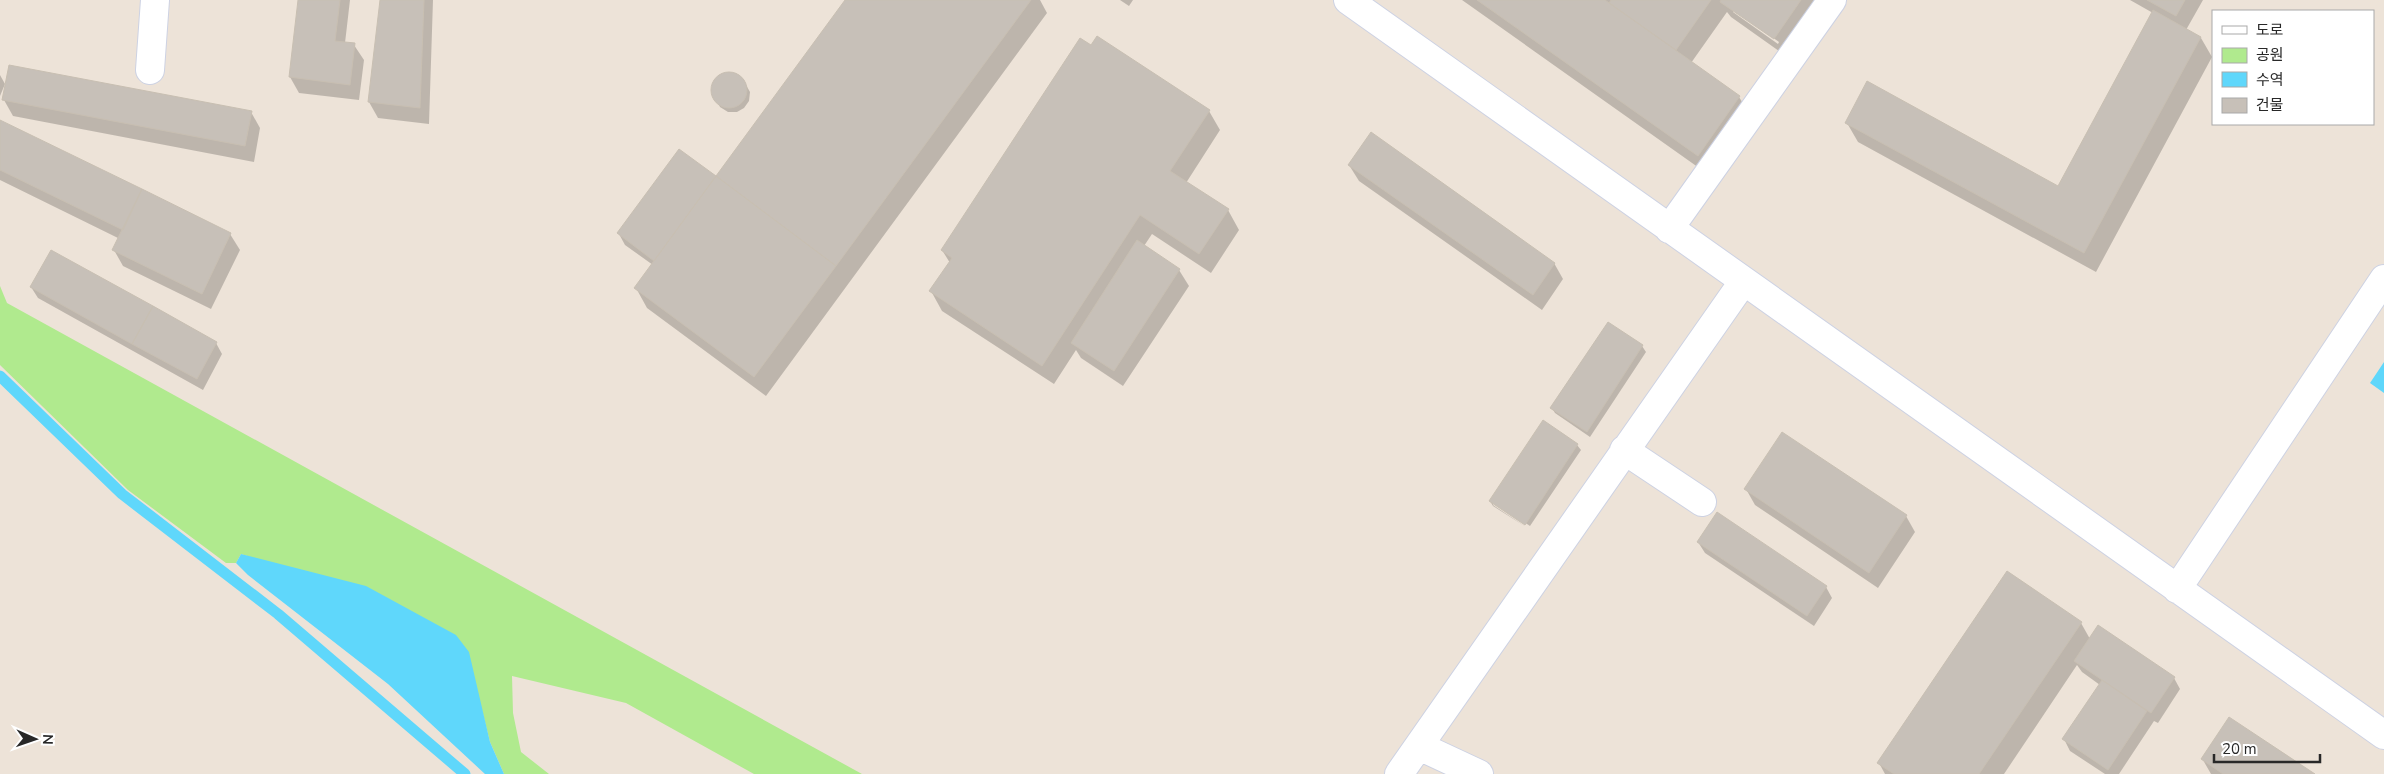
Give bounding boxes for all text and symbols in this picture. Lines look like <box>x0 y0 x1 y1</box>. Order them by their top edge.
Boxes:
legend <box>2212 10 2374 125</box>
text: 도로 <box>2256 20 2284 40</box>
text: 공원 <box>2256 45 2284 65</box>
text: 수역 <box>2256 70 2284 90</box>
text: 건물 <box>2256 95 2284 115</box>
north arrow <box>10 714 60 764</box>
scale bar <box>2214 732 2320 764</box>
text: N <box>38 734 57 745</box>
text: 20 m <box>2222 739 2257 759</box>

